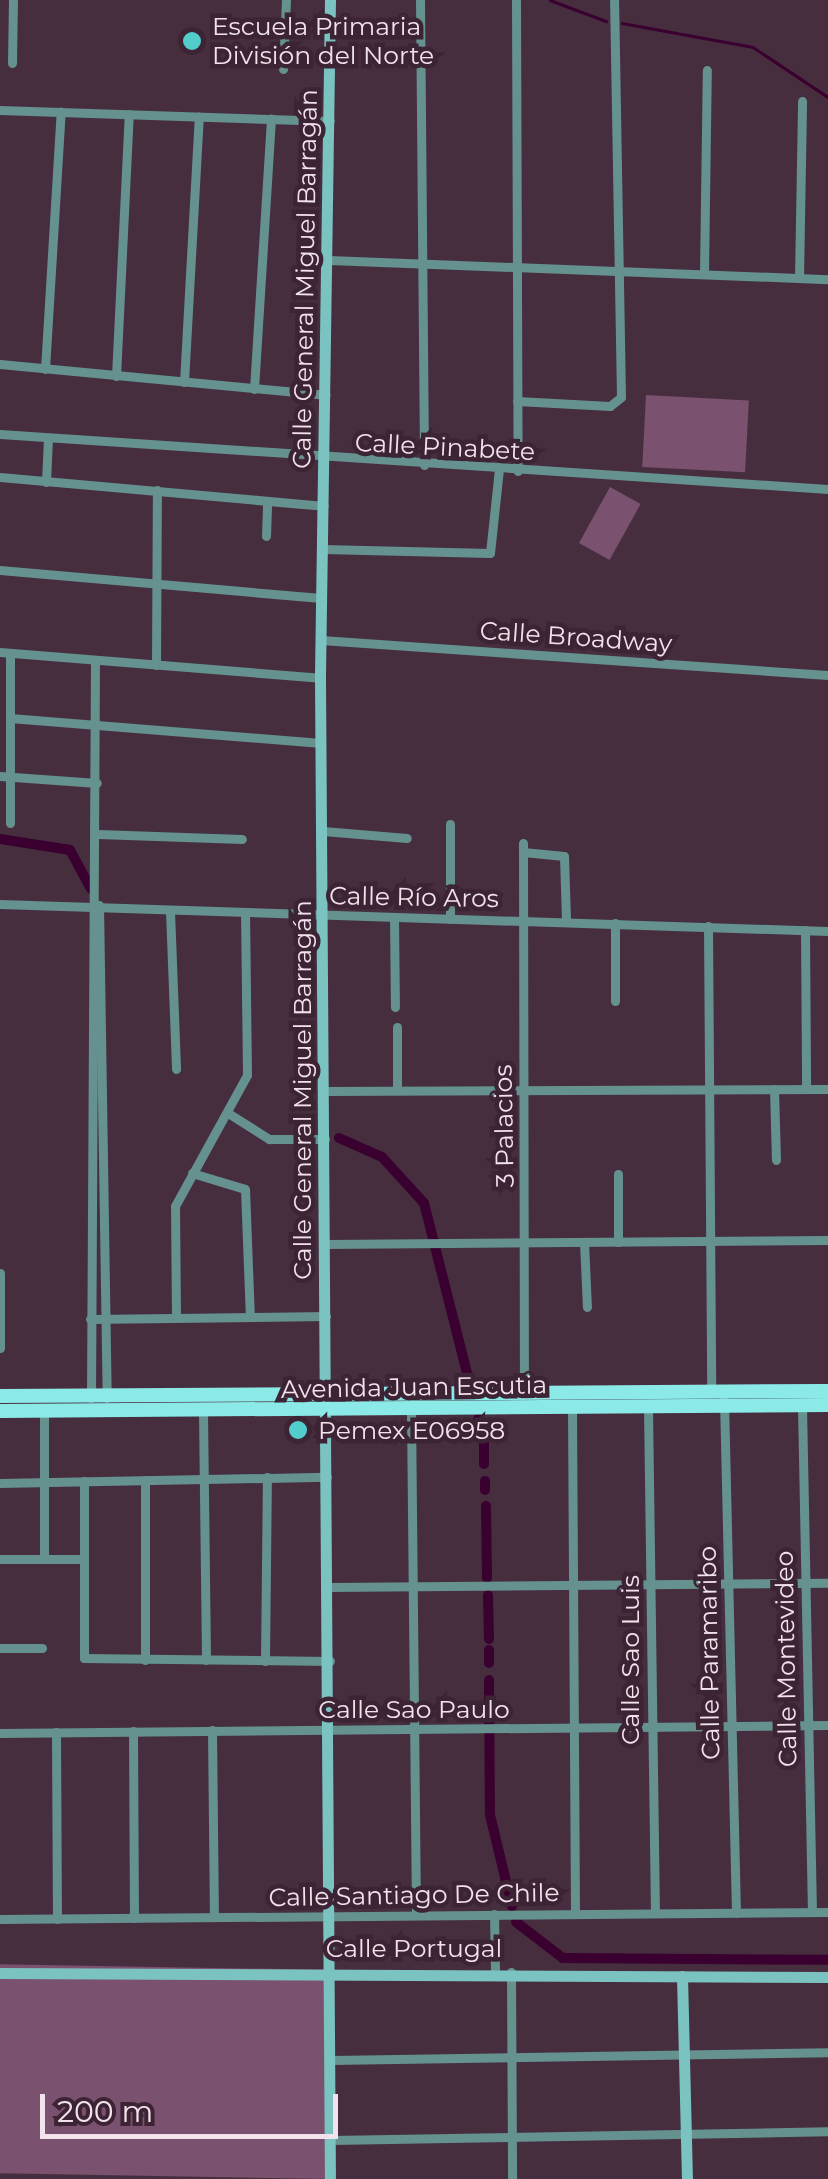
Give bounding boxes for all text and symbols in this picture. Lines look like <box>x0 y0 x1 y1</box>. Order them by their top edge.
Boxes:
place label: Escuela Primaria División del Norte <box>212 12 434 71</box>
marker: Escuela Primaria División del Norte <box>181 30 203 52</box>
street label: Calle General Miguel Barragán <box>287 89 323 469</box>
street label: Calle Pinabete <box>354 427 536 467</box>
street label: Calle Broadway <box>479 615 673 659</box>
street label: Calle Río Aros <box>329 881 499 913</box>
street label: Calle General Miguel Barragán <box>287 900 317 1280</box>
street label: 3 Palacios <box>488 1064 520 1188</box>
street label: Avenida Juan Escutia <box>281 1370 547 1404</box>
place label: Pemex E06958 <box>318 1415 505 1445</box>
marker: Pemex E06958 <box>287 1419 309 1441</box>
street label: Calle Paramaribo <box>692 1546 726 1760</box>
street label: Calle Montevideo <box>769 1551 803 1767</box>
street label: Calle Sao Luis <box>615 1575 645 1745</box>
street label: Calle Sao Paulo <box>318 1694 510 1724</box>
street label: Calle Santiago De Chile <box>268 1877 560 1913</box>
street label: Calle Portugal <box>326 1933 502 1963</box>
scale bar <box>45 2074 342 2136</box>
text: 200 m <box>57 2093 153 2130</box>

